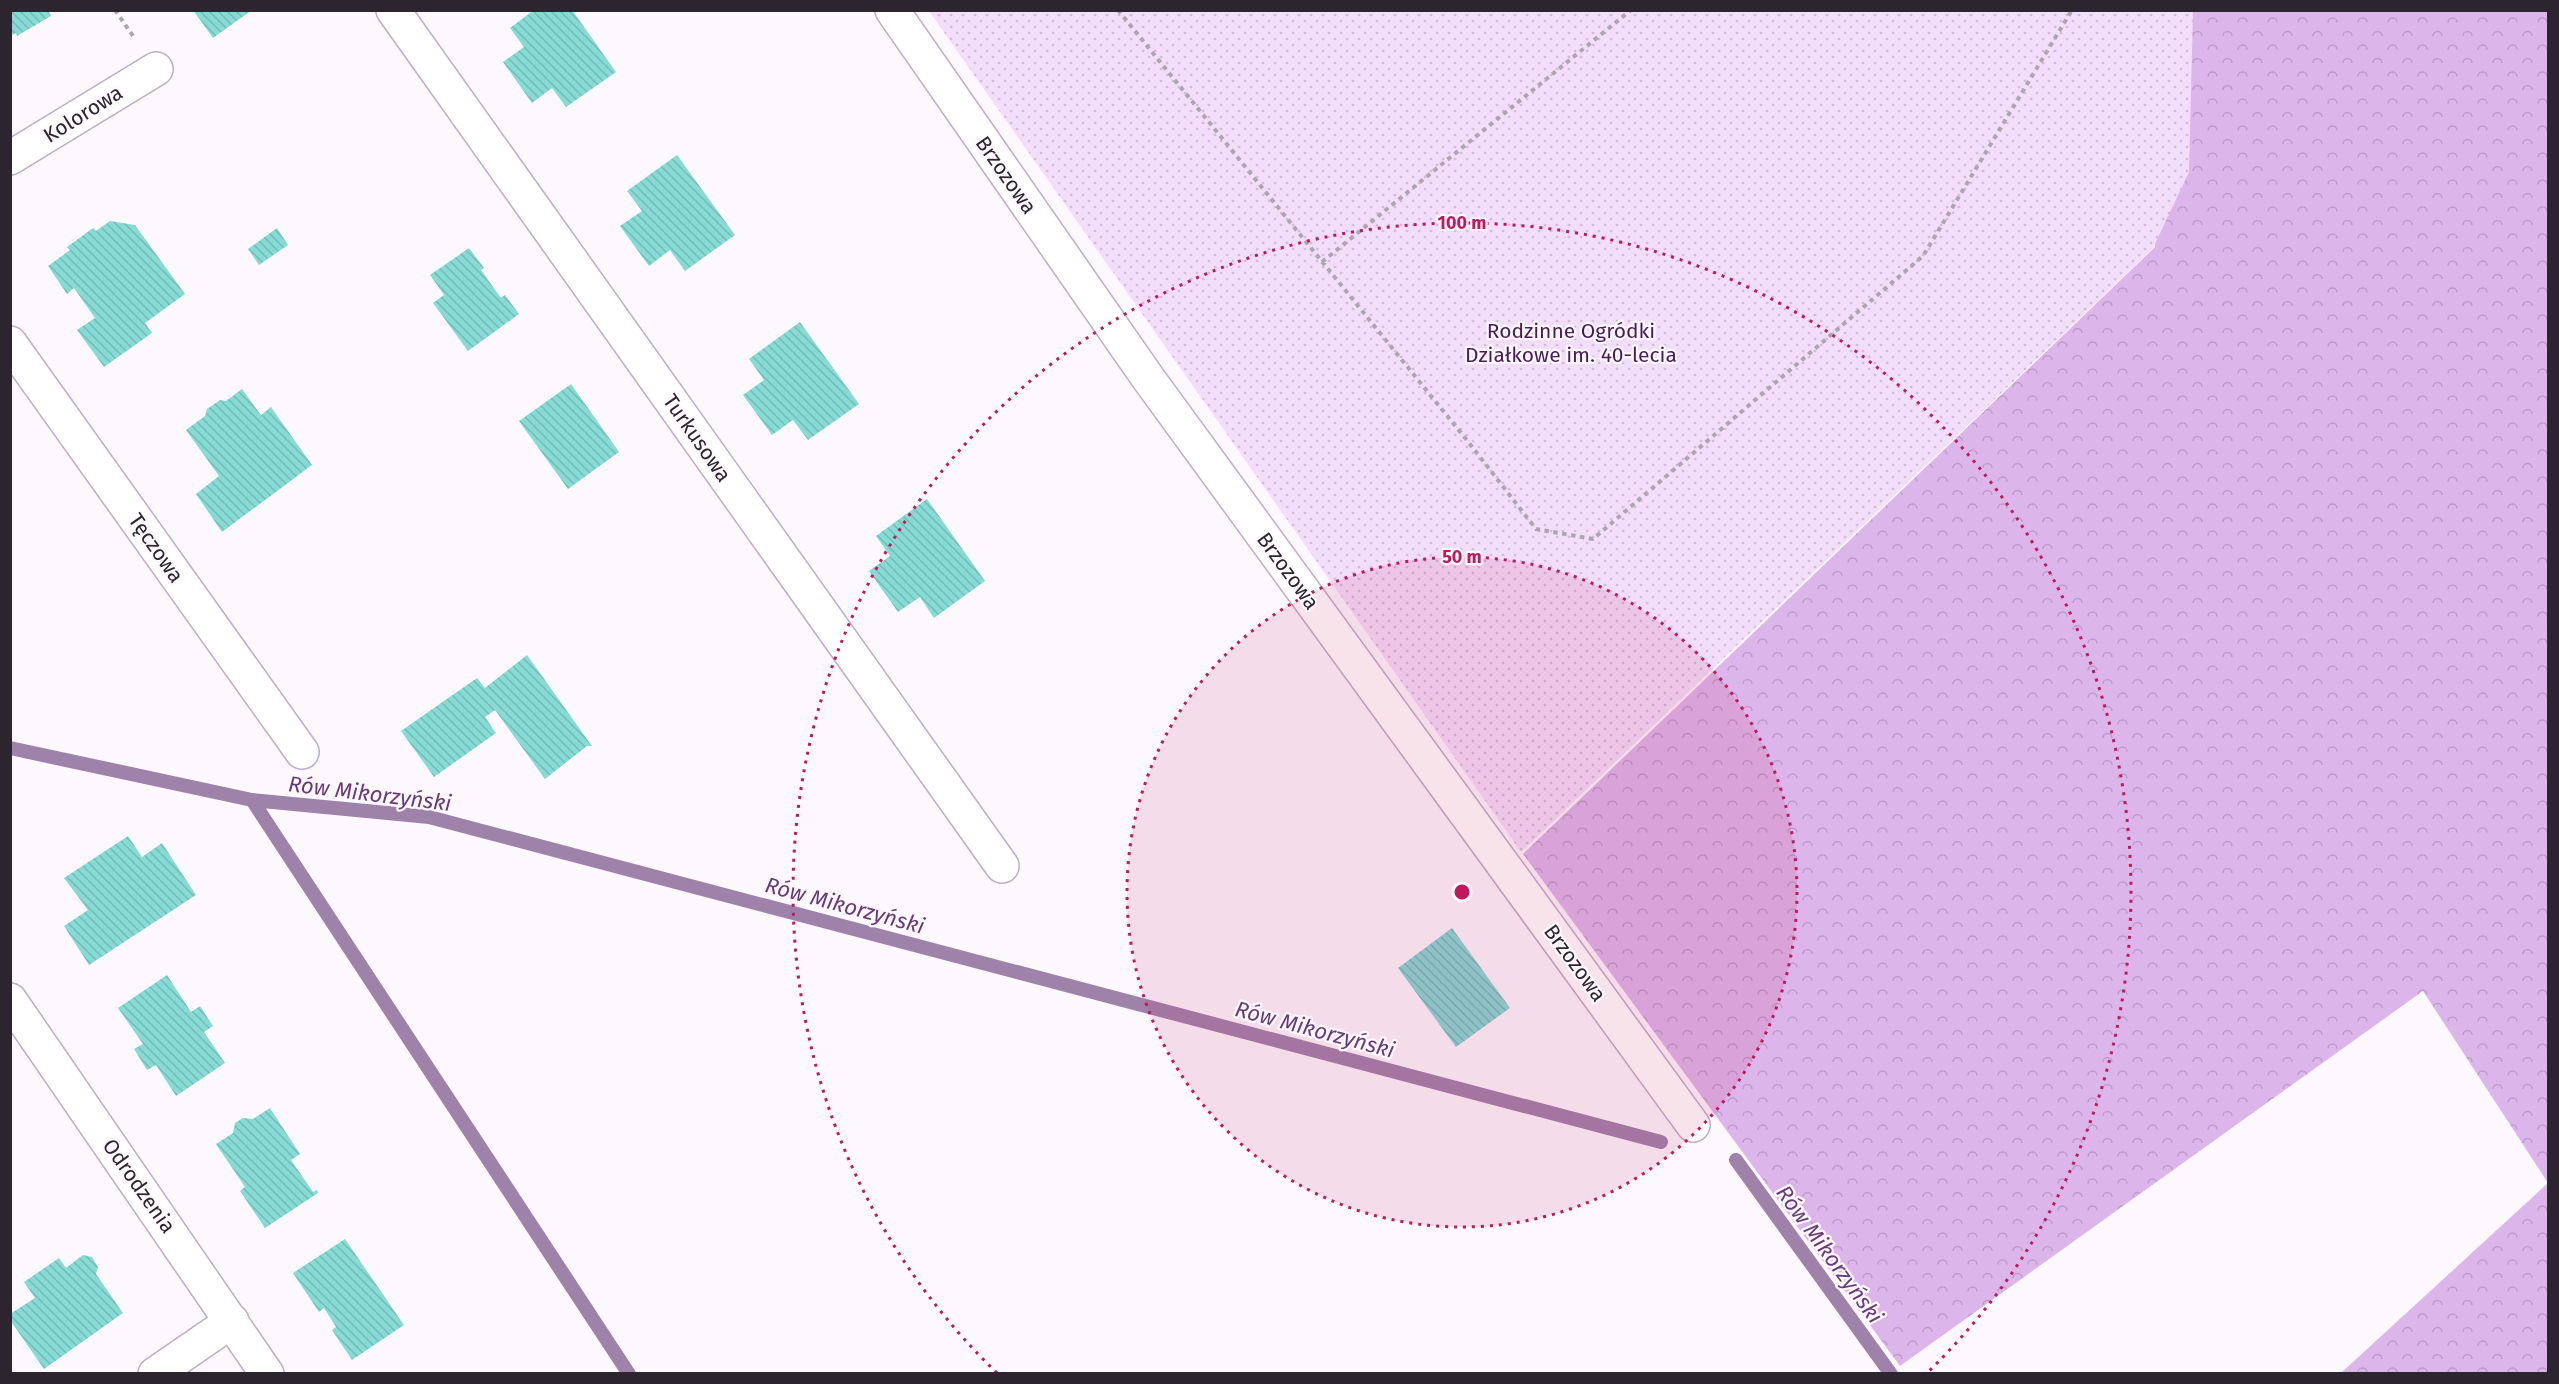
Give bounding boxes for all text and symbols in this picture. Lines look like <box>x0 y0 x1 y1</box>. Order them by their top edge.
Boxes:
street label: Kolorowa <box>39 79 127 149</box>
street label: Brzozowa <box>970 131 1042 219</box>
text: 100 m <box>1438 212 1486 234</box>
park label: Rodzinne Ogródki Działkowe im. 40-lecia <box>1465 318 1677 368</box>
street label: Turkusowa <box>657 389 737 487</box>
street label: Tęczowa <box>123 508 189 588</box>
street label: Brzozowa <box>1251 527 1325 615</box>
text: 50 m <box>1442 546 1482 568</box>
water label: Rów Mikorzyński <box>287 770 453 817</box>
water label: Rów Mikorzyński <box>762 871 928 940</box>
centre of rings <box>1452 882 1472 902</box>
street label: Brzozowa <box>1538 919 1612 1007</box>
water label: Rów Mikorzyński <box>1232 995 1398 1064</box>
street label: Odrodzenia <box>97 1134 181 1238</box>
water label: Rów Mikorzyński <box>1770 1180 1889 1329</box>

